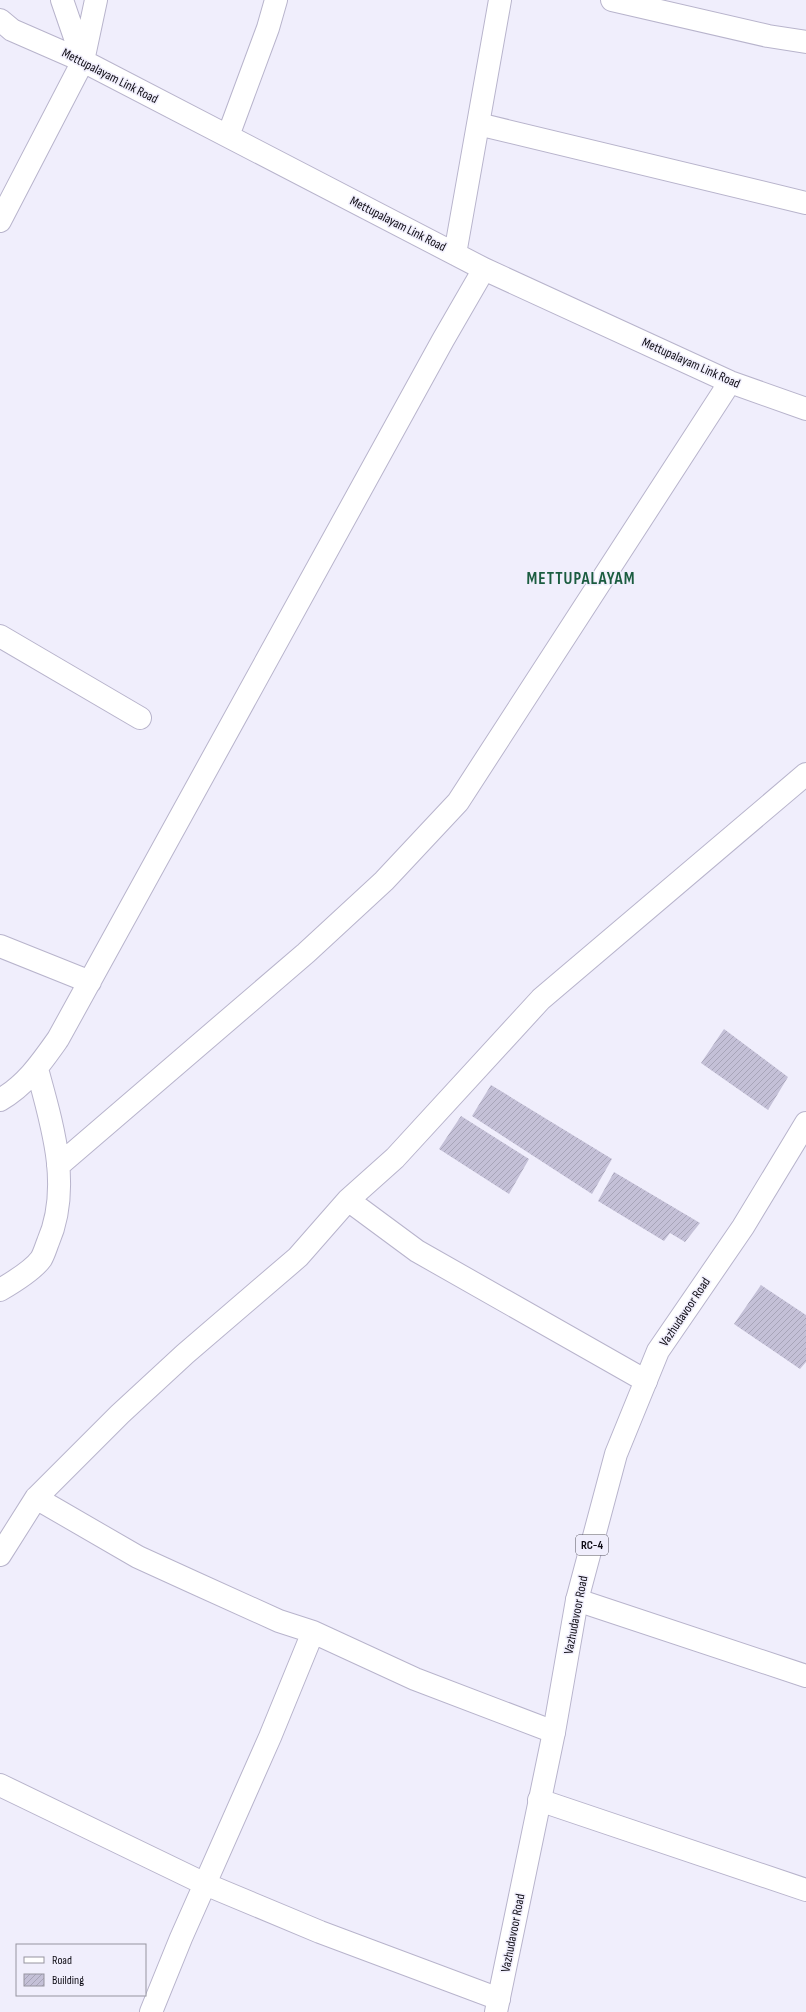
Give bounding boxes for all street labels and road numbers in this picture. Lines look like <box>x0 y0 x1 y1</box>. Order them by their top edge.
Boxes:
street label: Mettupalayam Link Road <box>59 45 161 107</box>
street label: Mettupalayam Link Road <box>347 193 449 255</box>
street label: Mettupalayam Link Road <box>639 334 743 392</box>
street label: Vazhudavoor Road <box>656 1275 714 1349</box>
road number: RC-4 <box>576 1535 608 1555</box>
street label: Vazhudavoor Road <box>561 1574 591 1656</box>
street label: Vazhudavoor Road <box>498 1892 528 1974</box>

